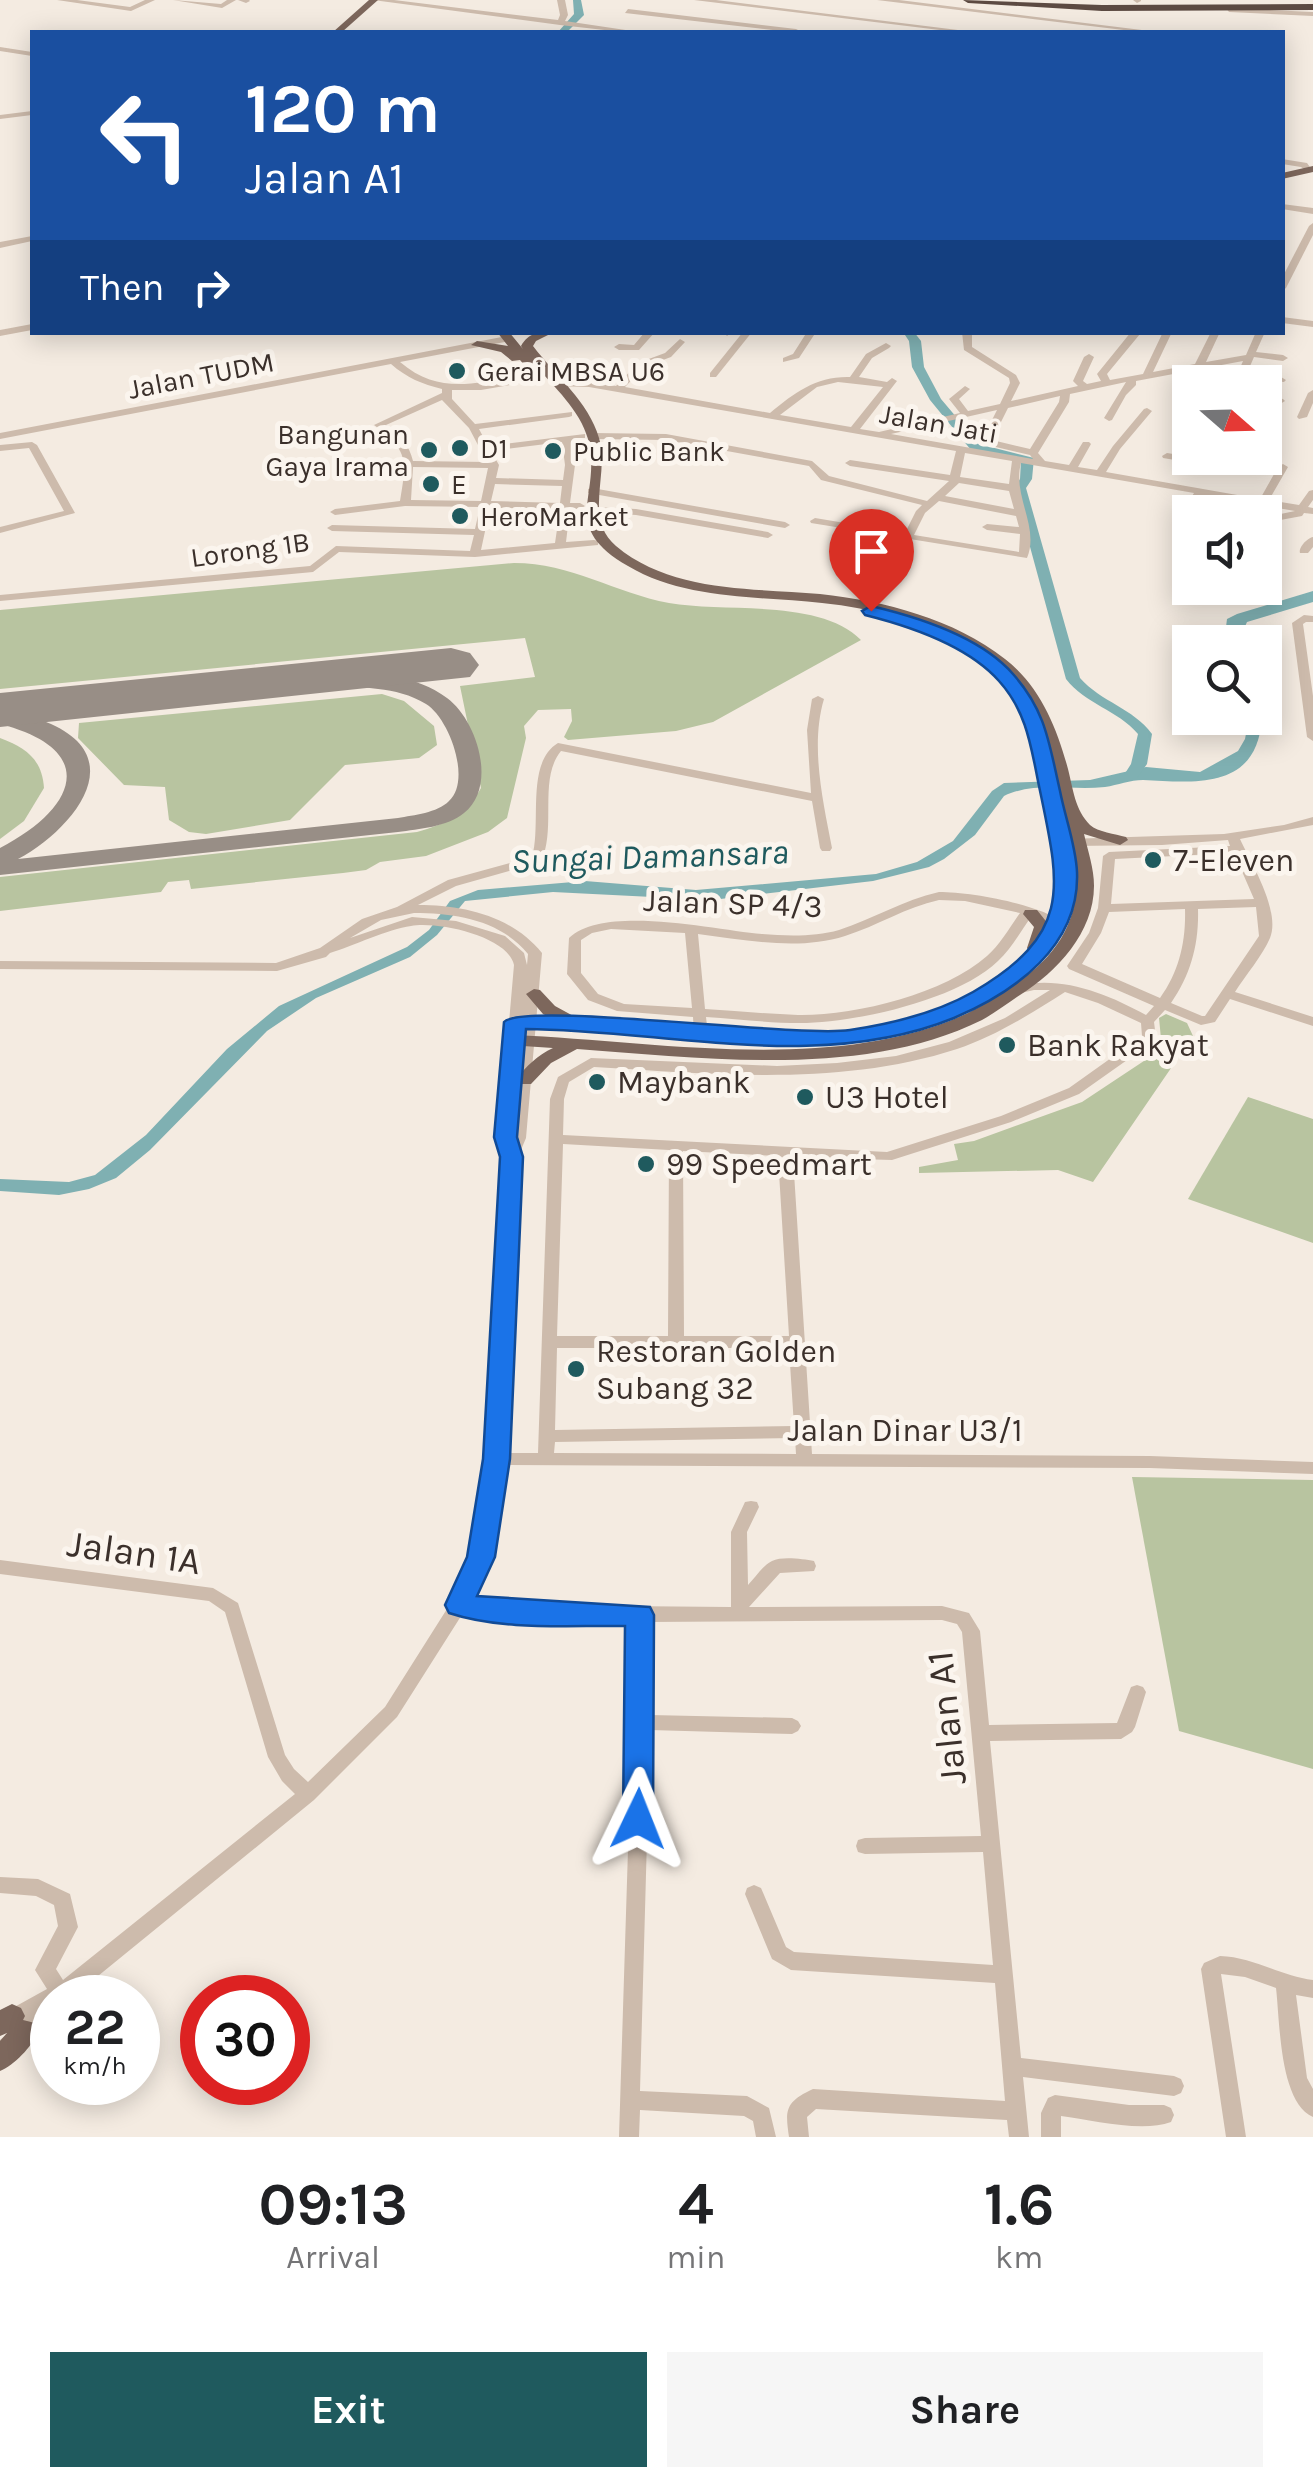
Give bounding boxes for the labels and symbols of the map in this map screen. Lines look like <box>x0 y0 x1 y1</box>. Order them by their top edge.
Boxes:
street label: Jalan TUDM <box>125 345 277 406</box>
place label: Gerai MBSA U6 <box>477 355 665 388</box>
marker: Gerai MBSA U6 <box>446 360 468 382</box>
north arrow <box>1172 365 1282 475</box>
street label: Jalan Jati <box>877 397 1000 450</box>
place label: Bangunan Gaya Irama <box>265 418 409 483</box>
place label: D1 <box>480 432 508 465</box>
place label: Public Bank <box>573 435 725 468</box>
marker: D1 <box>449 437 471 459</box>
marker: Bangunan Gaya Irama <box>418 439 440 461</box>
marker: Public Bank <box>542 440 564 462</box>
place label: E <box>451 468 467 501</box>
marker: E <box>420 473 442 495</box>
place label: HeroMarket <box>480 500 628 533</box>
marker: HeroMarket <box>449 505 471 527</box>
pin <box>829 509 914 612</box>
street label: Lorong 1B <box>188 525 312 574</box>
water label: Sungai Damansara <box>510 831 790 882</box>
place label: 7-Eleven <box>1173 842 1294 879</box>
marker: 7-Eleven <box>1142 849 1164 871</box>
street label: Jalan SP 4/3 <box>643 882 823 925</box>
place label: Bank Rakyat <box>1027 1027 1209 1064</box>
marker: Bank Rakyat <box>996 1034 1018 1056</box>
place label: Maybank <box>617 1064 751 1101</box>
marker: Maybank <box>586 1071 608 1093</box>
place label: U3 Hotel <box>825 1079 949 1116</box>
marker: U3 Hotel <box>794 1086 816 1108</box>
place label: 99 Speedmart <box>666 1146 872 1183</box>
marker: 99 Speedmart <box>635 1153 657 1175</box>
place label: Restoran Golden Subang 32 <box>596 1333 836 1407</box>
marker: Restoran Golden Subang 32 <box>565 1358 587 1380</box>
street label: Jalan Dinar U3/1 <box>788 1412 1022 1449</box>
street label: Jalan 1A <box>64 1521 203 1584</box>
street label: Jalan A1 <box>917 1649 976 1787</box>
position arrow <box>586 1767 690 1871</box>
speed limit sign: 30 <box>180 1975 310 2105</box>

